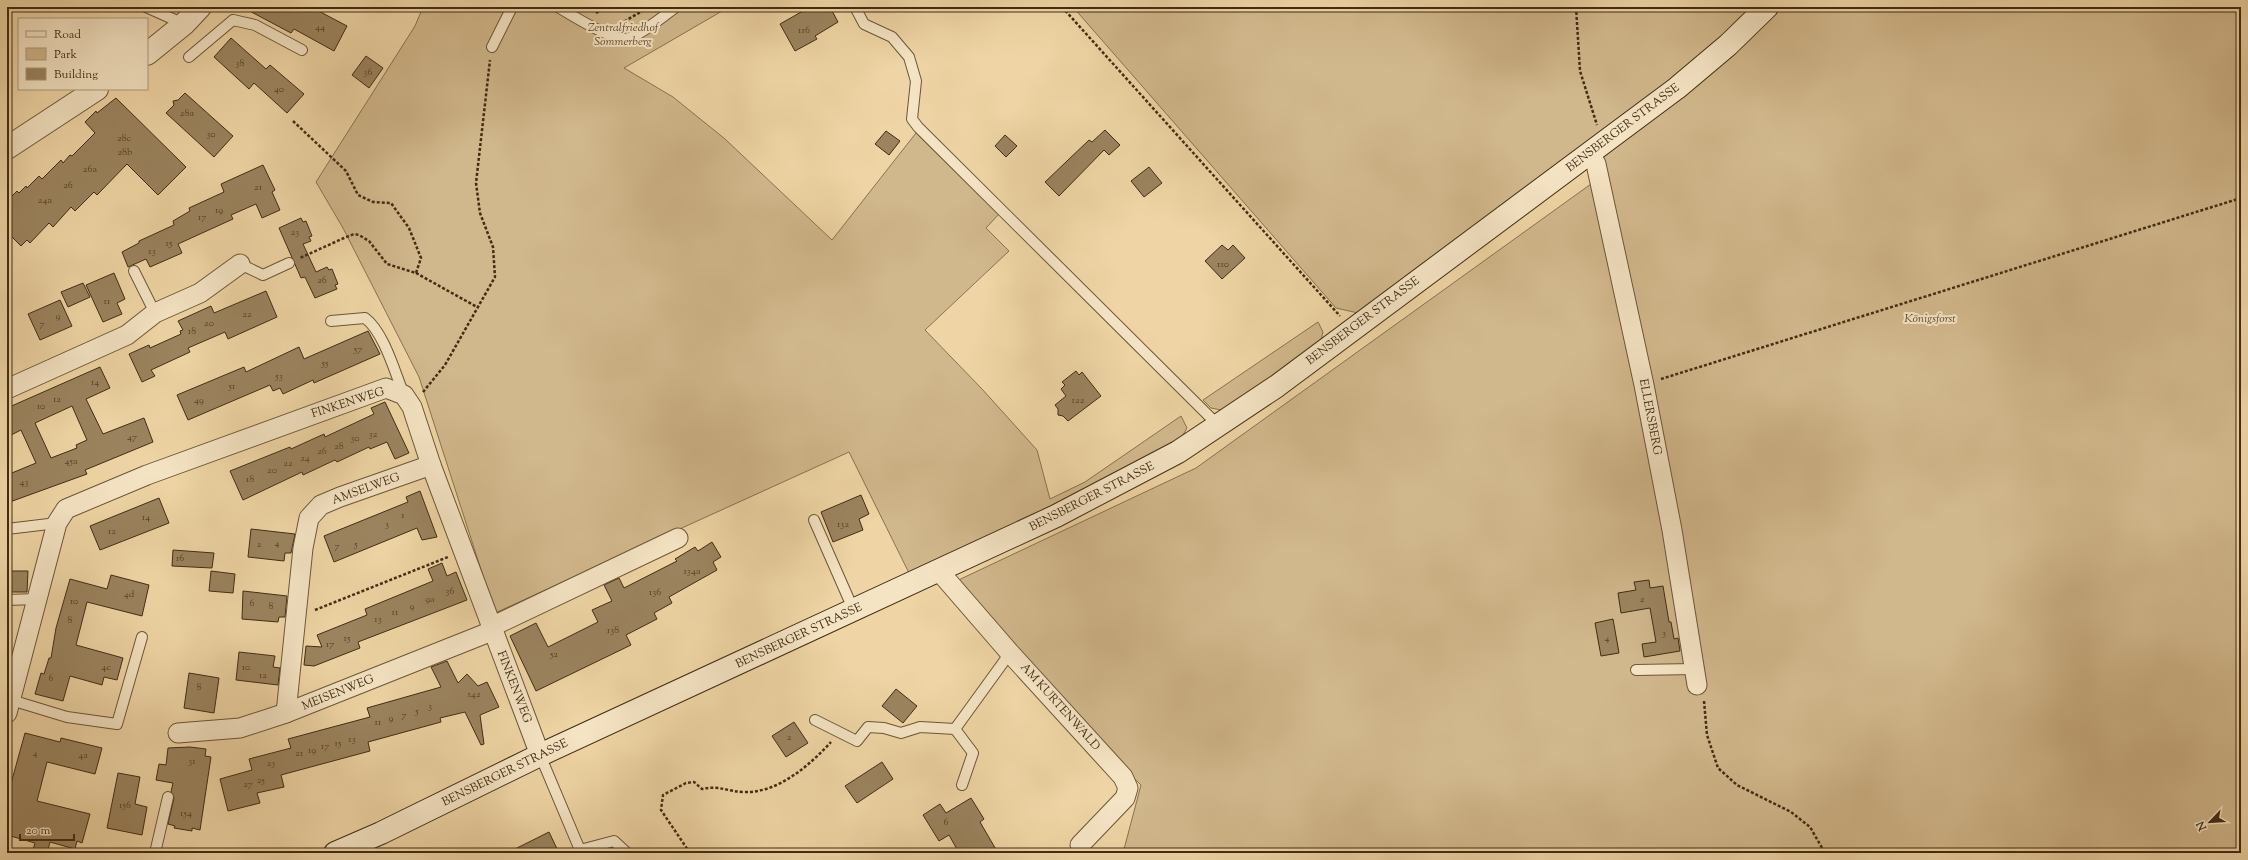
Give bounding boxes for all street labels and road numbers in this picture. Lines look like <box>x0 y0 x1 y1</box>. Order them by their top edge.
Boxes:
street label: BENSBERGER STRASSE <box>1562 79 1684 177</box>
street label: BENSBERGER STRASSE <box>1302 272 1424 370</box>
street label: ELLERSBERG <box>1634 377 1666 457</box>
street label: FINKENWEG <box>309 383 387 423</box>
street label: BENSBERGER STRASSE <box>1026 457 1158 536</box>
street label: AMSELWEG <box>329 468 403 510</box>
street label: BENSBERGER STRASSE <box>733 598 866 673</box>
street label: FINKENWEG <box>492 648 536 726</box>
street label: AM KURTENWALD <box>1016 659 1104 755</box>
street label: MEISENWEG <box>299 670 377 716</box>
street label: BENSBERGER STRASSE <box>439 734 572 811</box>

